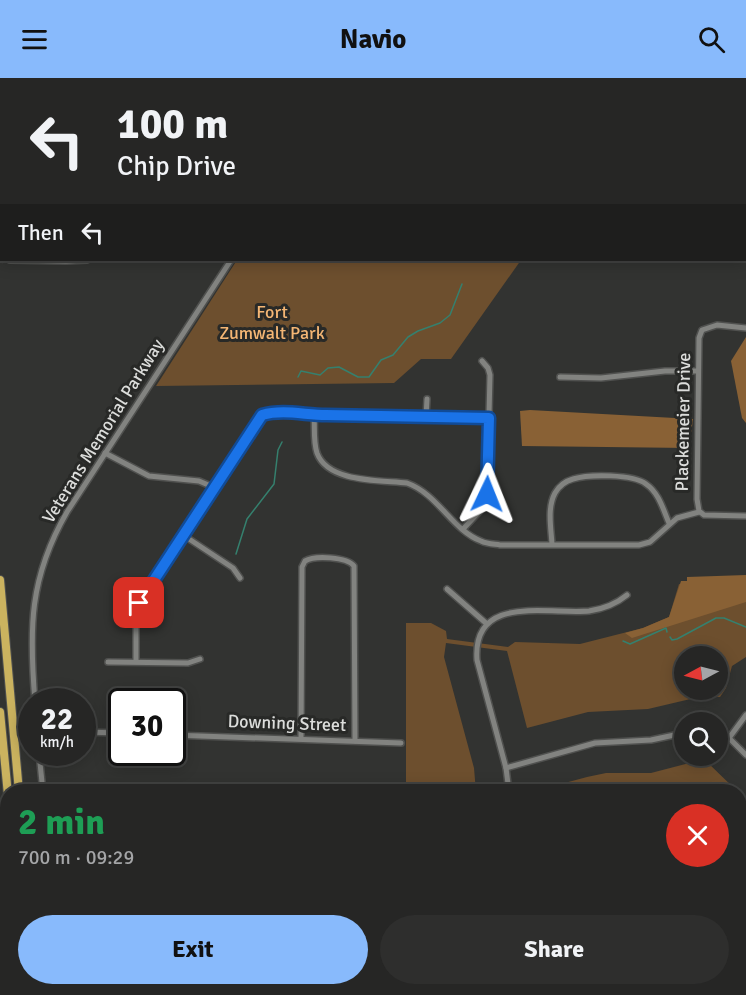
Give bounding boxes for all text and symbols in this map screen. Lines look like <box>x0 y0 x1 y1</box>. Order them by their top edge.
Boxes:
icon: menu <box>18 23 51 56</box>
text: Navio <box>340 23 406 56</box>
icon: search <box>695 23 728 56</box>
text: 100 m <box>117 99 228 150</box>
icon: left <box>18 102 96 180</box>
text: Chip Drive <box>117 150 236 183</box>
icon: left <box>76 216 109 249</box>
text: Then <box>18 219 64 246</box>
park label: Fort Zumwalt Park <box>219 301 325 344</box>
street label: Veterans Memorial Parkway <box>37 334 169 527</box>
street label: Plackemeier Drive <box>671 352 695 492</box>
position arrow <box>455 462 519 526</box>
pin <box>113 577 164 628</box>
icon: arrive <box>122 586 155 619</box>
north arrow <box>674 646 728 700</box>
map controls <box>674 646 728 766</box>
speed limit sign: 30 <box>108 688 186 766</box>
text: 22 <box>41 701 73 738</box>
street label: Downing Street <box>227 710 347 736</box>
button: search <box>674 712 728 766</box>
text: km/h <box>40 733 74 751</box>
text: 2 min <box>18 800 105 845</box>
button: close <box>666 804 729 867</box>
text: 700 m · 09:29 <box>18 845 134 870</box>
button: Exit <box>18 915 368 984</box>
button: Share <box>380 915 729 984</box>

